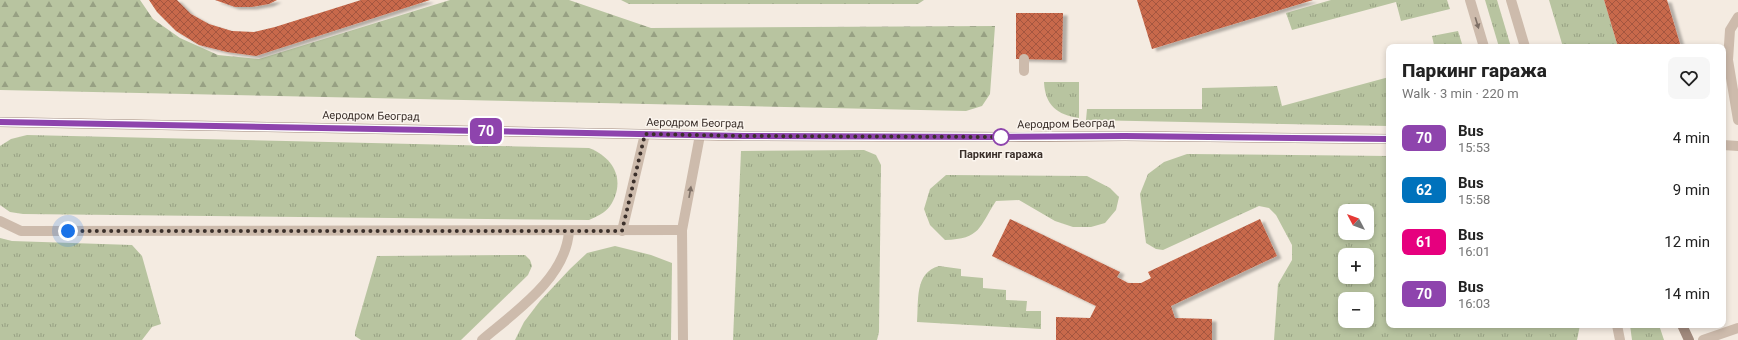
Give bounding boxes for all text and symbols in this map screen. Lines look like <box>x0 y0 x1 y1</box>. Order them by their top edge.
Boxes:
one-way arrow <box>1474 18 1480 30</box>
button: heart <box>1668 57 1710 99</box>
text: Паркинг гаража <box>1402 59 1547 82</box>
text: Walk · 3 min · 220 m <box>1402 86 1519 101</box>
street label: Аеродром Београд <box>322 109 420 123</box>
street label: Аеродром Београд <box>646 116 744 130</box>
street label: Аеродром Београд <box>1017 117 1115 131</box>
line badge: 70 <box>468 118 504 144</box>
text: Bus <box>1458 122 1484 140</box>
text: 70 <box>478 123 494 139</box>
marker: Паркинг гаража <box>992 128 1010 146</box>
text: 4 min <box>1673 129 1710 147</box>
text: 70 <box>1416 130 1432 146</box>
text: 15:53 <box>1458 140 1490 155</box>
place label: Паркинг гаража <box>959 148 1043 161</box>
text: Bus <box>1458 174 1484 192</box>
text: 9 min <box>1673 181 1710 199</box>
text: 62 <box>1416 182 1432 198</box>
one-way arrow <box>687 186 693 198</box>
text: 15:58 <box>1458 192 1490 207</box>
north arrow <box>1338 204 1374 240</box>
map controls <box>1338 204 1374 328</box>
your location <box>58 221 78 241</box>
text: Bus <box>1458 226 1484 244</box>
text: 12 min <box>1664 233 1710 251</box>
text: 61 <box>1416 234 1432 250</box>
text: 16:01 <box>1458 244 1490 259</box>
button: + <box>1338 248 1374 284</box>
text: Bus <box>1458 278 1484 296</box>
text: 14 min <box>1664 285 1710 303</box>
text: 70 <box>1416 286 1432 302</box>
button: − <box>1338 292 1374 328</box>
text: 16:03 <box>1458 296 1490 311</box>

